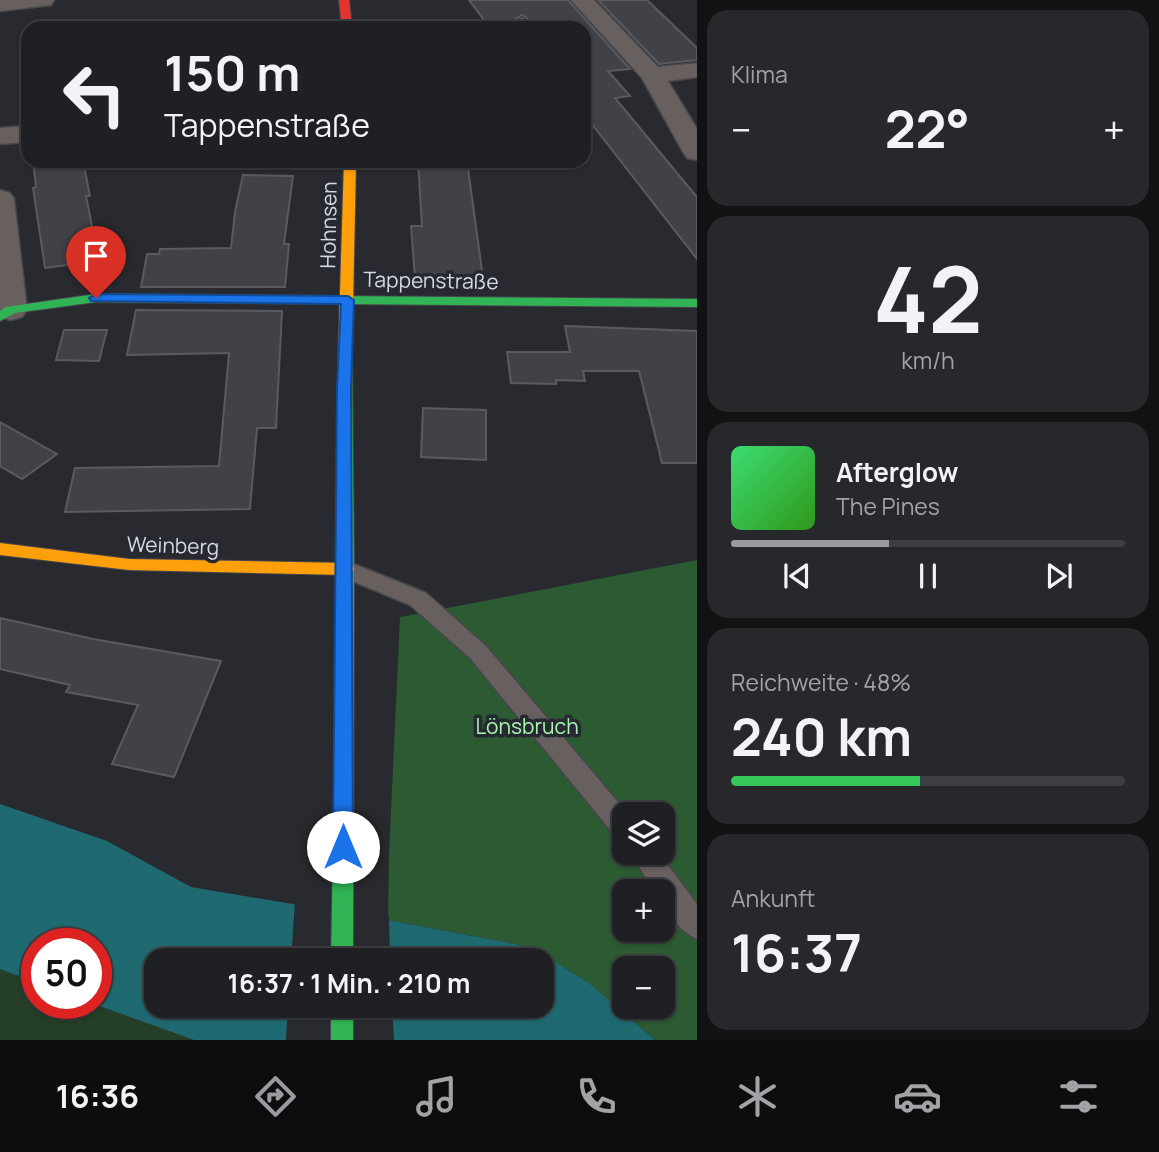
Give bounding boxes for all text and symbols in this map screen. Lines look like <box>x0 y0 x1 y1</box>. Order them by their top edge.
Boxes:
text: 150 m <box>164 39 300 106</box>
icon: left <box>49 49 140 140</box>
text: Klima <box>731 58 788 90</box>
text: 22° <box>885 93 970 164</box>
text: Tappenstraße <box>164 103 370 147</box>
text: − <box>731 103 752 155</box>
text: + <box>1103 103 1125 155</box>
street label: Hohnsen <box>313 181 343 269</box>
pin <box>66 226 126 298</box>
text: 42 <box>873 236 983 360</box>
icon: arrive <box>77 237 115 275</box>
street label: Tappenstraße <box>363 265 499 295</box>
text: km/h <box>901 344 955 376</box>
text: Afterglow <box>836 454 958 490</box>
text: The Pines <box>836 490 940 522</box>
street label: Weinberg <box>126 529 220 561</box>
icon: previous <box>778 557 816 595</box>
icon: pause <box>909 557 947 595</box>
icon: next <box>1040 557 1078 595</box>
text: Reichweite · 48% <box>731 666 911 698</box>
text: 240 km <box>731 701 912 772</box>
park label: Lönsbruch <box>475 712 579 740</box>
map controls <box>612 802 675 1019</box>
button: layers <box>612 802 675 865</box>
position arrow <box>306 810 380 884</box>
button: + <box>612 879 675 942</box>
text: Ankunft <box>731 882 815 914</box>
text: 16:37 <box>731 917 862 988</box>
speed limit sign: 50 <box>21 928 112 1019</box>
button: − <box>612 956 675 1019</box>
text: 16:37 · 1 Min. · 210 m <box>228 965 470 1001</box>
icon: directions <box>251 1072 300 1121</box>
icon: music <box>412 1072 461 1121</box>
icon: phone <box>572 1072 621 1121</box>
icon: climate <box>733 1072 782 1121</box>
icon: car <box>893 1072 942 1121</box>
icon: filters <box>1054 1072 1103 1121</box>
text: 16:36 <box>56 1074 139 1118</box>

